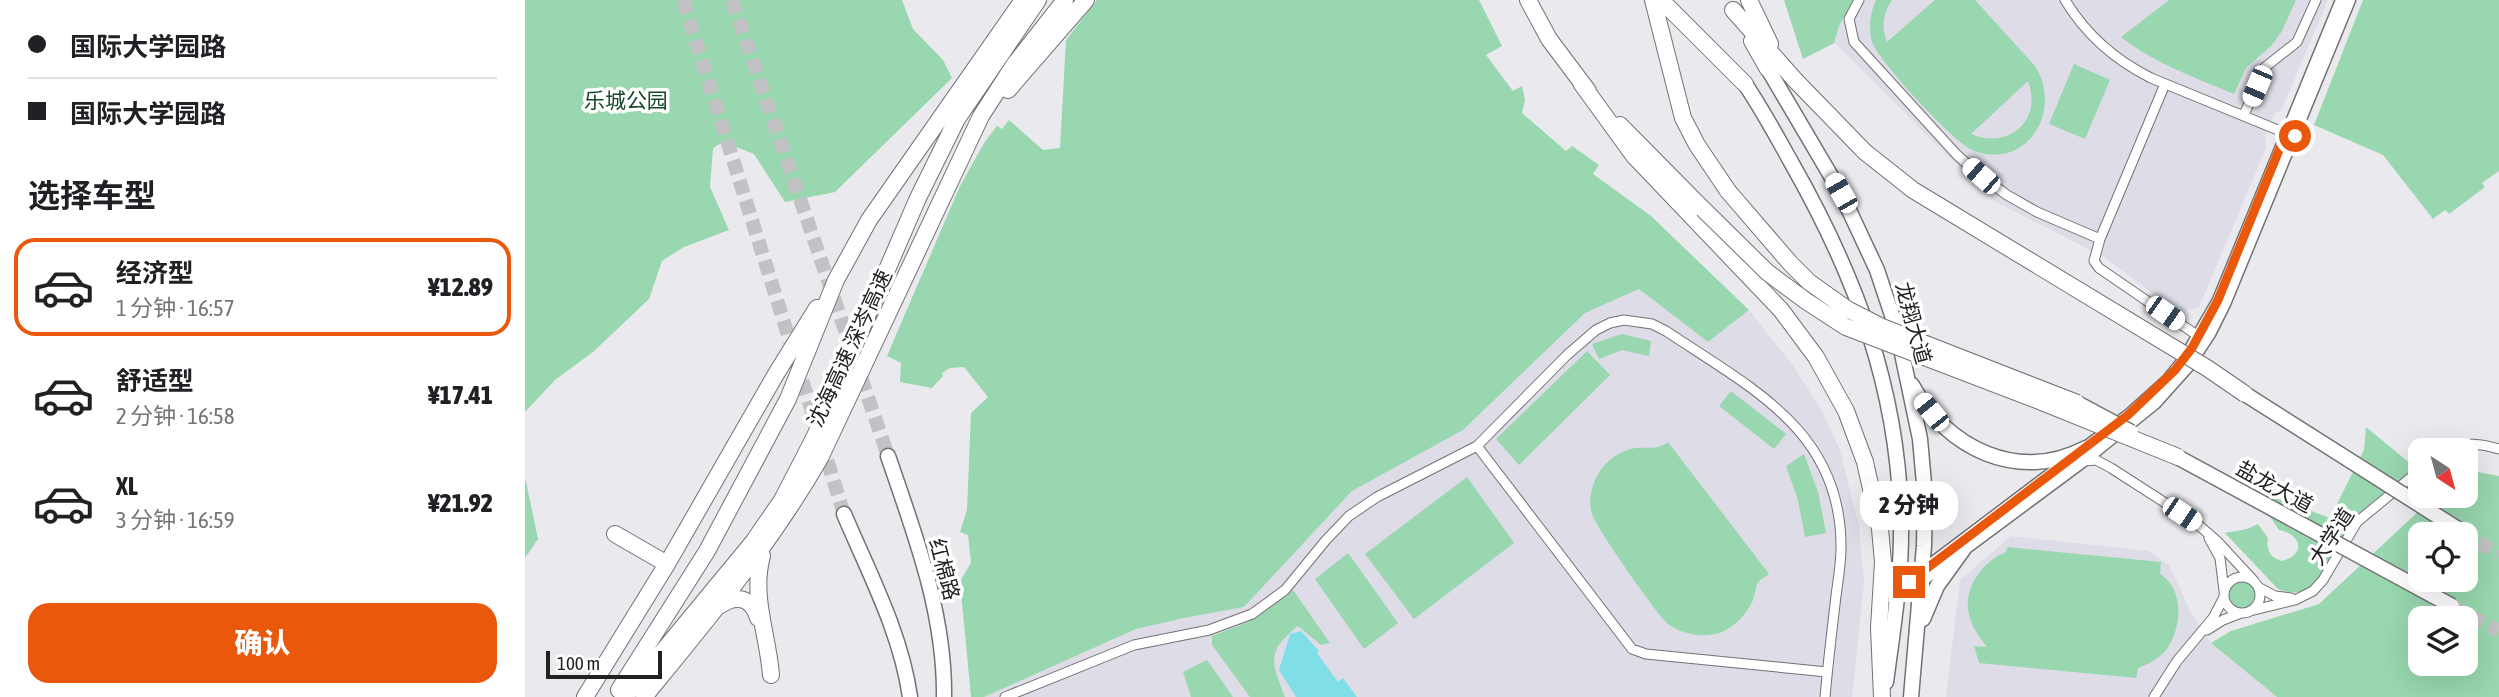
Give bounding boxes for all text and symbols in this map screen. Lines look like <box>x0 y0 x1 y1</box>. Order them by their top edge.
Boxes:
text: 国际大学园路 <box>70 32 226 62</box>
car <box>2240 63 2275 109</box>
park label: 乐城公园 <box>584 88 668 112</box>
text: 国际大学园路 <box>70 99 226 129</box>
route start <box>2279 120 2311 152</box>
car <box>1959 154 2004 198</box>
car <box>1822 170 1861 216</box>
text: 选择车型 <box>28 177 156 214</box>
icon: car <box>32 256 95 319</box>
text: 经济型 <box>116 258 194 288</box>
street label: 沈海高速 深岑高速 <box>802 265 896 431</box>
text: ¥12.89 <box>428 272 493 302</box>
street label: 龙翔大道 <box>1892 279 1936 367</box>
car <box>2142 292 2189 334</box>
text: 1 分钟 · 16:57 <box>116 295 235 321</box>
icon: car <box>32 364 95 427</box>
text: 舒适型 <box>116 366 194 396</box>
text: ¥17.41 <box>428 380 493 410</box>
car <box>1910 389 1953 435</box>
text: 2 分钟 · 16:58 <box>116 403 235 429</box>
north arrow <box>2408 438 2478 508</box>
map controls <box>2408 438 2478 676</box>
street label: 盐龙大道 <box>2232 455 2318 517</box>
text: XL <box>116 471 138 501</box>
icon: car <box>32 472 95 535</box>
callout: 2 分钟 <box>1860 480 1958 530</box>
text: ¥21.92 <box>428 488 493 518</box>
text: 2 分钟 <box>1879 492 1939 518</box>
car <box>2159 494 2206 534</box>
street label: 大学道 <box>2304 503 2358 569</box>
text: 3 分钟 · 16:59 <box>116 507 235 533</box>
button: locate <box>2408 522 2478 592</box>
street label: 红棉路 <box>925 535 965 603</box>
route end <box>1893 566 1925 598</box>
button: 确认 <box>28 603 497 683</box>
button: layers <box>2408 606 2478 676</box>
scale bar <box>546 648 661 680</box>
text: 100 m <box>557 652 600 674</box>

